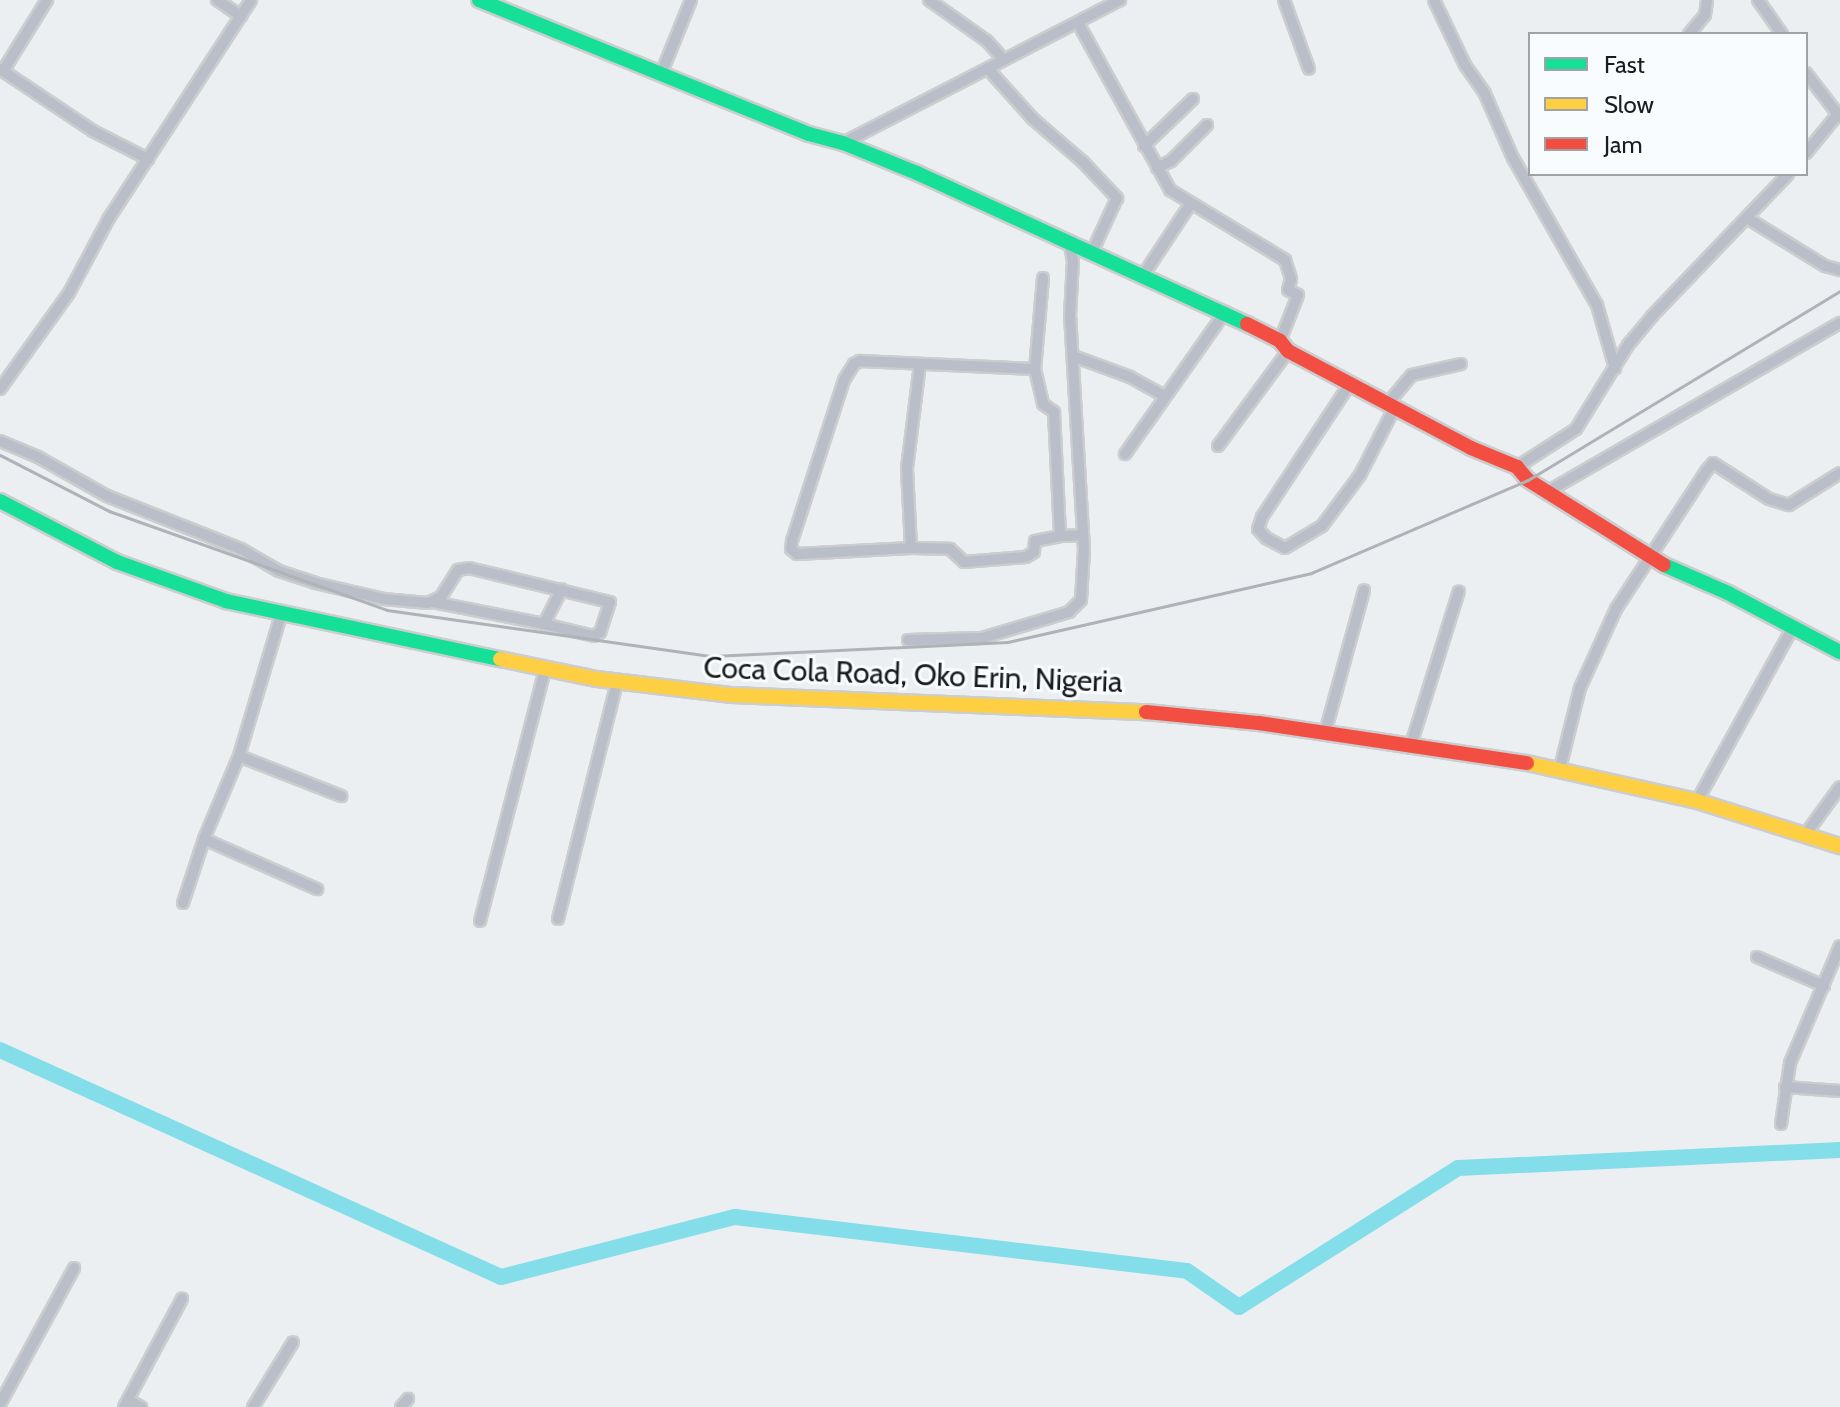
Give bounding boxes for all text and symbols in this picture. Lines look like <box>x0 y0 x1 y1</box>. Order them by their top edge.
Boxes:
legend <box>1528 32 1808 176</box>
text: Fast <box>1604 50 1645 79</box>
text: Slow <box>1604 90 1654 119</box>
text: Jam <box>1604 130 1642 159</box>
street label: Coca Cola Road, Oko Erin, Nigeria <box>703 650 1123 700</box>

